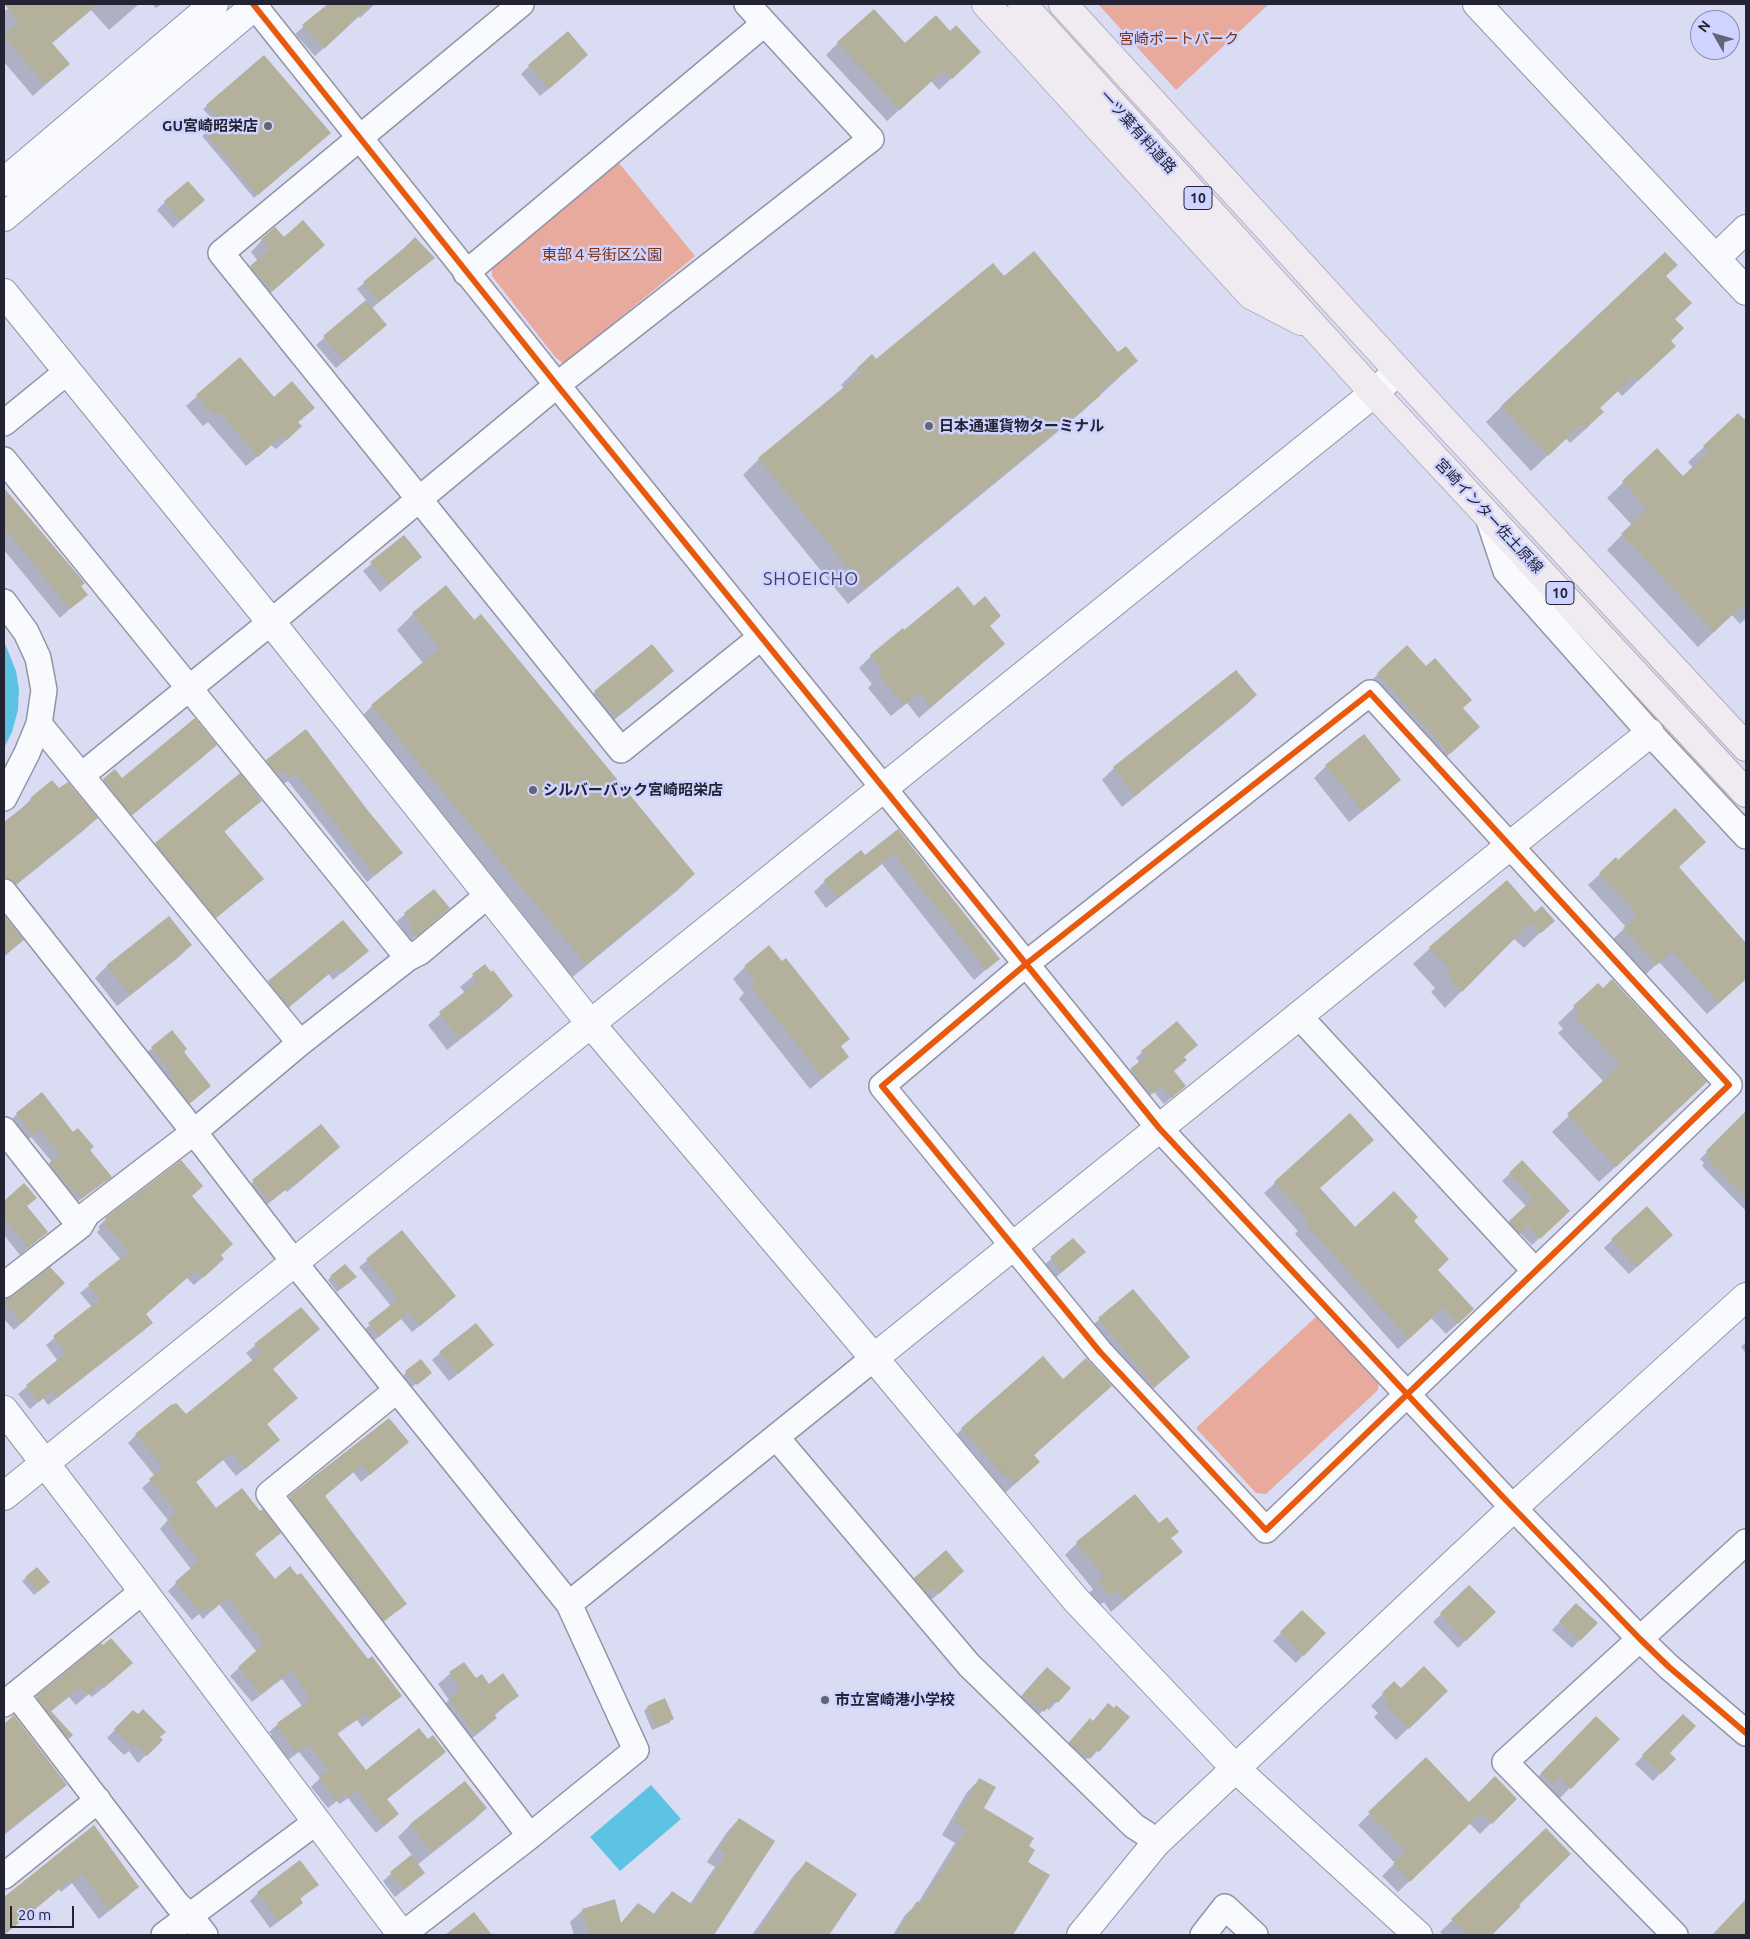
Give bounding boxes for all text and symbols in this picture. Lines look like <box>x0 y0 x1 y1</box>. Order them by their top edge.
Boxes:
north arrow <box>1690 10 1740 60</box>
text: N <box>1694 17 1713 35</box>
park label: 宮崎ポートパーク <box>1119 30 1239 48</box>
street label: 一ツ葉有料道路 <box>1096 87 1180 177</box>
place label: GU宮崎昭栄店 <box>162 117 258 135</box>
marker: GU宮崎昭栄店 <box>262 120 274 132</box>
road number: 10 <box>1184 187 1212 210</box>
park label: 東部４号街区公園 <box>542 246 662 264</box>
place label: 日本通運貨物ターミナル <box>939 417 1104 435</box>
marker: 日本通運貨物ターミナル <box>923 420 935 432</box>
street label: 宮崎インター佐土原線 <box>1431 455 1547 577</box>
district label: SHOEICHO <box>762 568 860 590</box>
road number: 10 <box>1546 582 1574 604</box>
place label: シルバーバック宮崎昭栄店 <box>543 781 723 799</box>
marker: シルバーバック宮崎昭栄店 <box>527 784 539 796</box>
place label: 市立宮崎港小学校 <box>835 1691 955 1709</box>
marker: 市立宮崎港小学校 <box>819 1694 831 1706</box>
scale bar <box>12 1896 76 1928</box>
text: 20 m <box>18 1906 51 1923</box>

